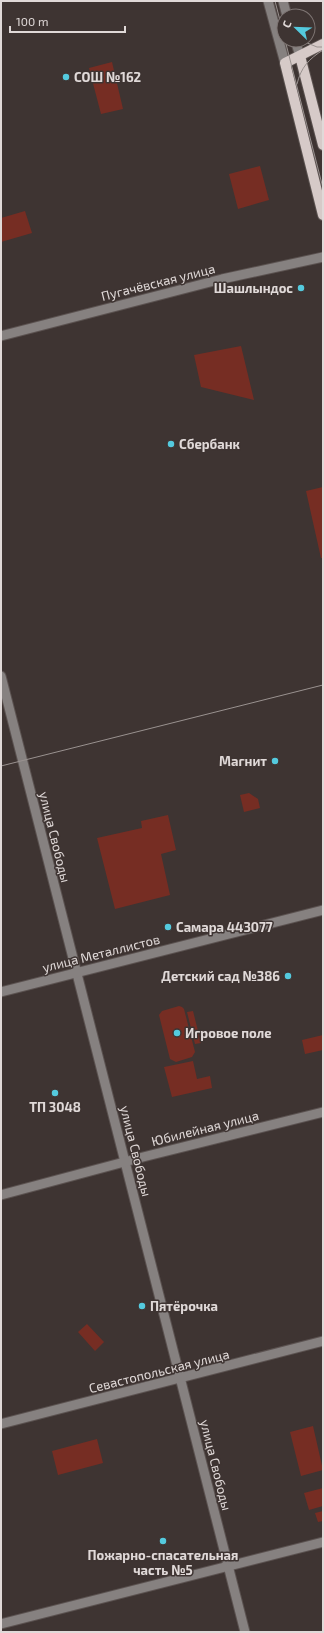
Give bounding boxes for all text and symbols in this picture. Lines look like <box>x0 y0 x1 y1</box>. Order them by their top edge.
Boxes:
scale bar <box>10 8 125 34</box>
north arrow <box>276 8 316 48</box>
text: 100 m <box>16 14 48 28</box>
text: С <box>279 18 294 29</box>
place label: СОШ №162 <box>74 69 141 85</box>
marker: СОШ №162 <box>61 72 71 82</box>
street label: Пугачёвская улица <box>99 260 217 304</box>
place label: Шашлындос <box>214 280 293 296</box>
marker: Шашлындос <box>296 283 306 293</box>
place label: Сбербанк <box>179 436 241 452</box>
marker: Сбербанк <box>166 439 176 449</box>
place label: Магнит <box>219 753 267 769</box>
marker: Магнит <box>270 756 280 766</box>
street label: улица Свободы <box>36 790 74 884</box>
place label: Самара 443077 <box>176 919 273 935</box>
marker: Самара 443077 <box>163 922 173 932</box>
street label: улица Металлистов <box>41 931 161 975</box>
place label: Детский сад №386 <box>161 968 280 984</box>
marker: Детский сад №386 <box>283 971 293 981</box>
place label: Игровое поле <box>185 1025 272 1041</box>
marker: Игровое поле <box>172 1028 182 1038</box>
marker: ТП 3048 <box>50 1088 60 1098</box>
place label: ТП 3048 <box>29 1099 81 1115</box>
street label: улица Свободы <box>117 1104 155 1198</box>
street label: Юбилейная улица <box>150 1107 260 1149</box>
place label: Пятёрочка <box>150 1298 218 1314</box>
marker: Пятёрочка <box>137 1301 147 1311</box>
street label: Севастопольская улица <box>87 1346 231 1396</box>
street label: улица Свободы <box>197 1418 235 1512</box>
marker: Пожарно-спасательная часть №5 <box>158 1536 168 1546</box>
place label: Пожарно-спасательная часть №5 <box>88 1547 238 1578</box>

